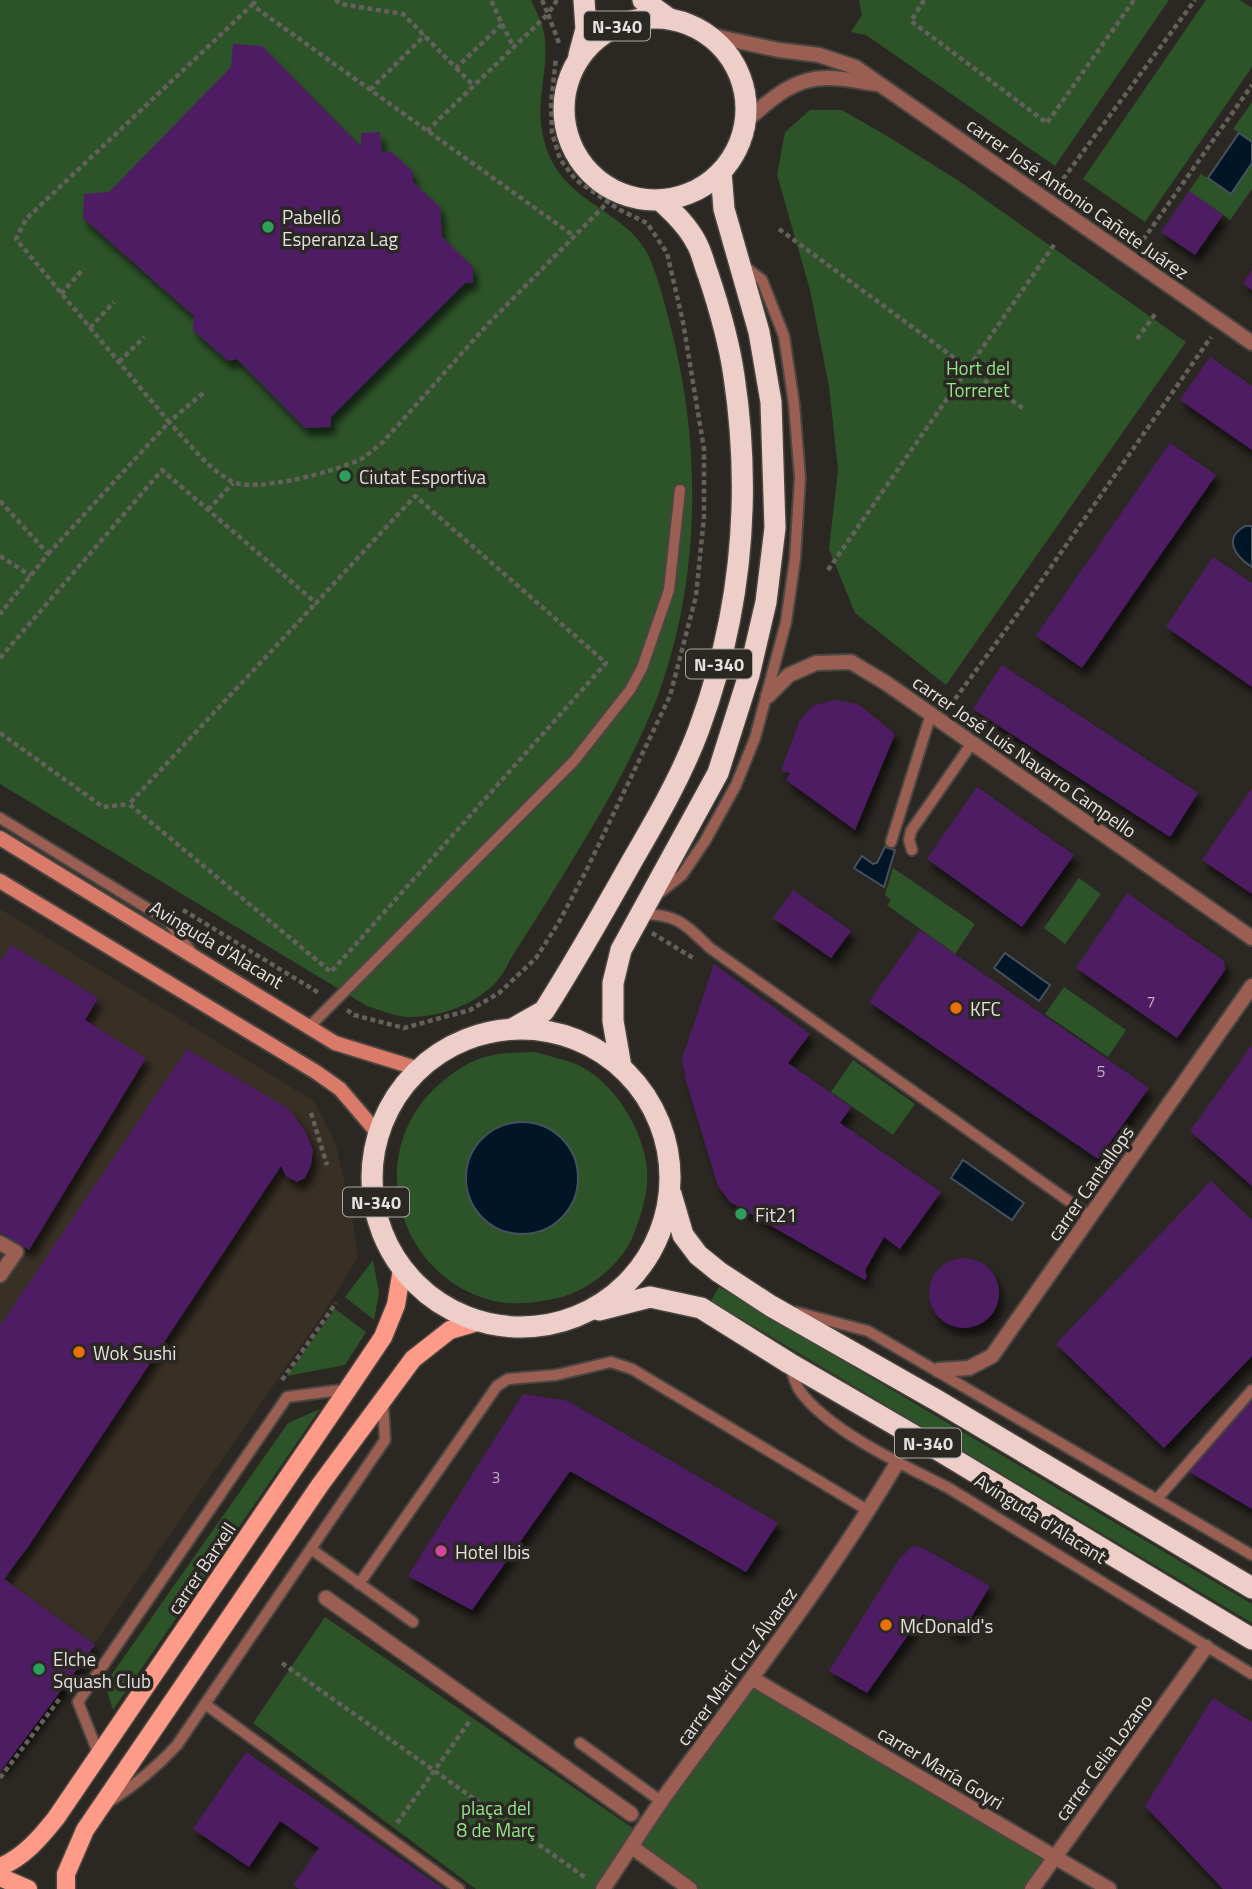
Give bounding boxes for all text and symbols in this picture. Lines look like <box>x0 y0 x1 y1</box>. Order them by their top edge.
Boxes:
road number: N-340 <box>584 12 650 41</box>
street label: carrer José Antonio Cañete Juárez <box>961 110 1195 286</box>
place label: Pabelló Esperanza Lag <box>282 202 398 253</box>
marker: Pabelló Esperanza Lag <box>260 219 276 235</box>
park label: Hort del Torreret <box>946 353 1010 404</box>
place label: Ciutat Esportiva <box>359 462 486 491</box>
marker: Ciutat Esportiva <box>337 468 353 484</box>
road number: N-340 <box>686 650 752 678</box>
street label: carrer José Luis Navarro Campello <box>907 667 1143 845</box>
street label: Avinguda d'Alacant <box>145 893 290 996</box>
house number: 7 <box>1147 989 1155 1013</box>
place label: KFC <box>970 994 1001 1023</box>
marker: KFC <box>948 1000 964 1016</box>
house number: 5 <box>1097 1059 1106 1083</box>
street label: carrer Cantallops <box>1039 1119 1141 1247</box>
road number: N-340 <box>343 1188 409 1217</box>
place label: Fit21 <box>755 1200 797 1229</box>
marker: Fit21 <box>733 1206 749 1222</box>
place label: Wok Sushi <box>93 1338 176 1367</box>
marker: Wok Sushi <box>71 1344 87 1360</box>
road number: N-340 <box>895 1428 961 1458</box>
house number: 3 <box>492 1465 500 1489</box>
street label: Avinguda d'Alacant <box>969 1466 1113 1571</box>
street label: carrer Barxell <box>159 1516 243 1620</box>
place label: Hotel Ibis <box>455 1537 530 1566</box>
marker: Hotel Ibis <box>433 1543 449 1559</box>
street label: carrer Mari Cruz Álvarez <box>668 1581 804 1751</box>
place label: McDonald's <box>900 1611 993 1640</box>
marker: McDonald's <box>878 1617 894 1633</box>
place label: Elche Squash Club <box>53 1644 151 1695</box>
marker: Elche Squash Club <box>31 1661 47 1677</box>
street label: carrer Celia Lozano <box>1047 1688 1159 1826</box>
street label: carrer María Goyri <box>872 1718 1010 1816</box>
park label: plaça del 8 de Març <box>457 1793 535 1844</box>

